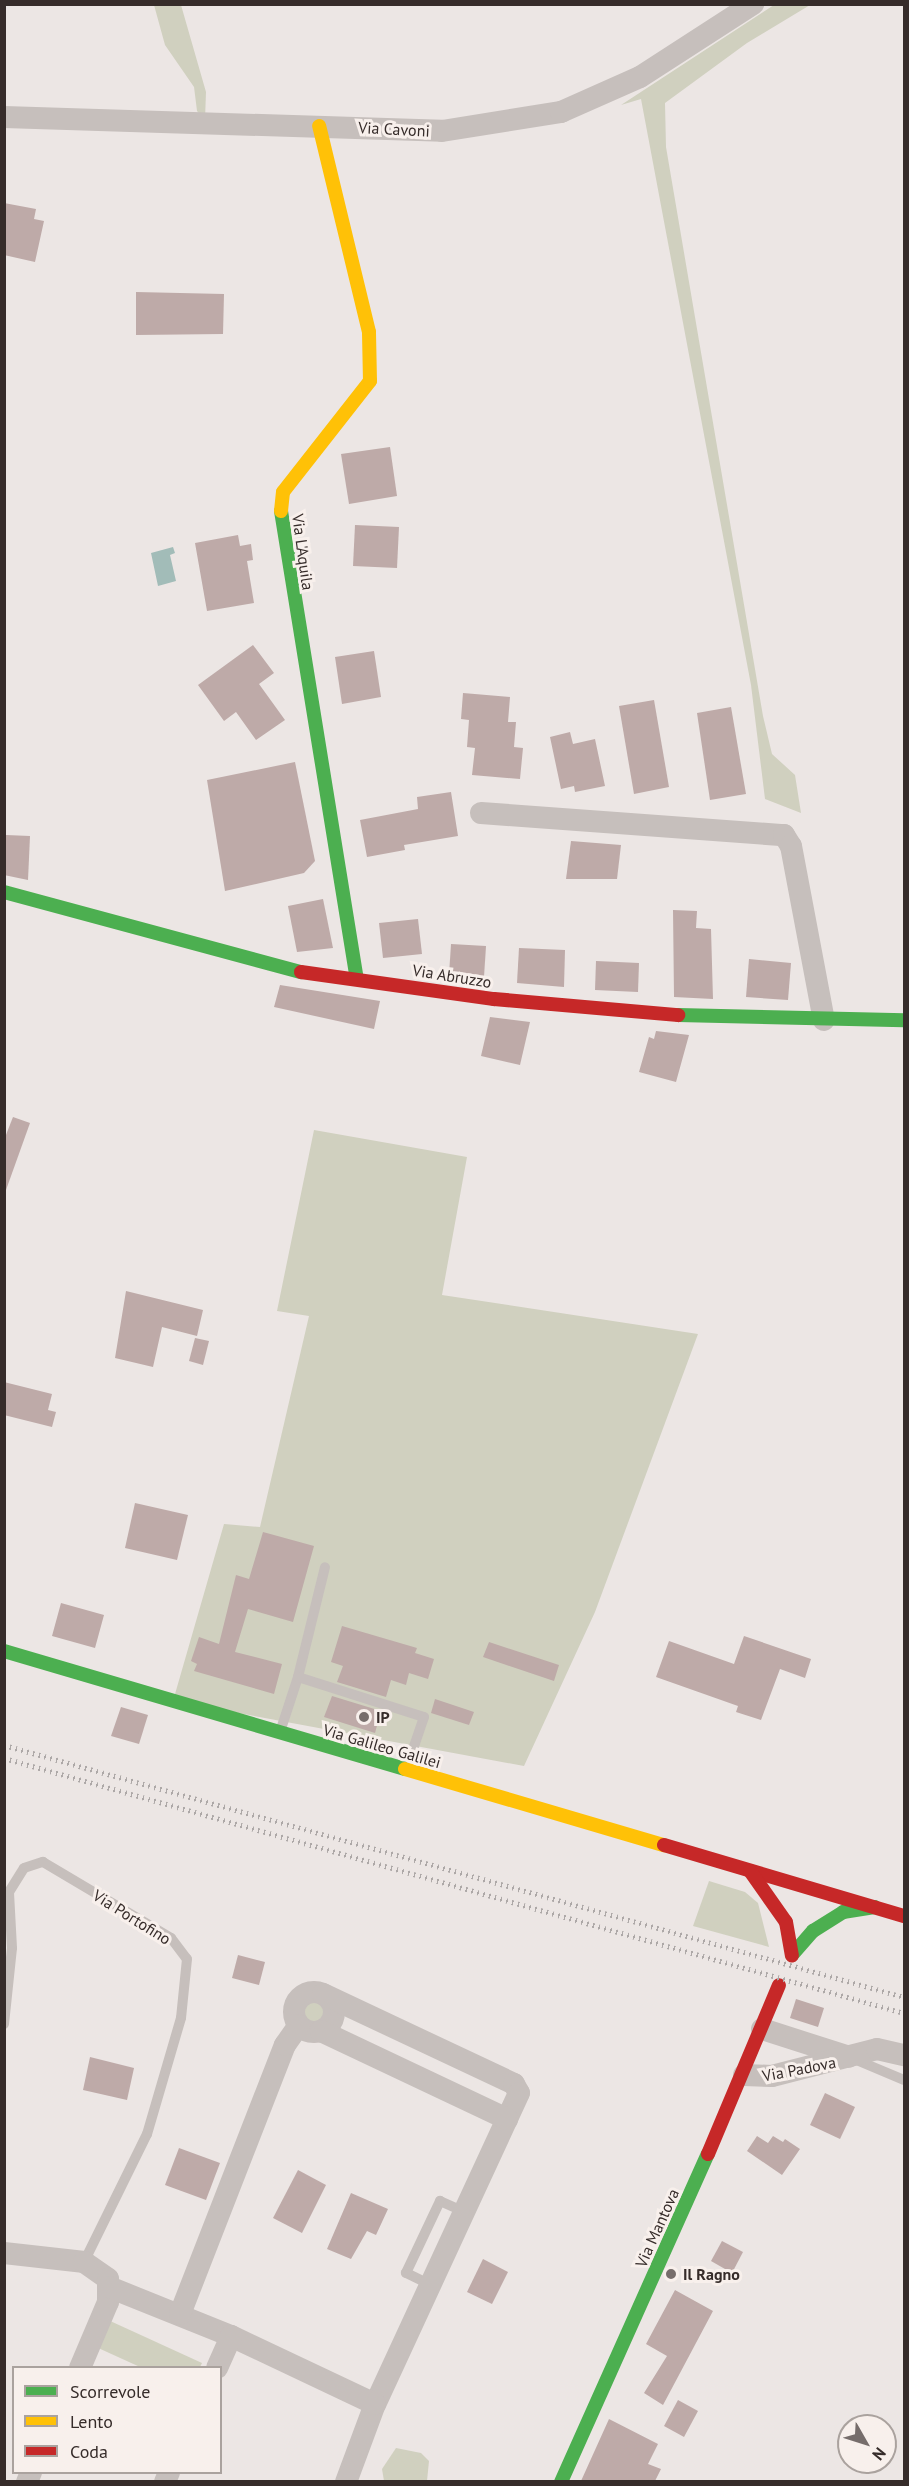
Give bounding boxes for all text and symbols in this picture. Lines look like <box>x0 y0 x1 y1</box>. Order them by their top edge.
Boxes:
street label: Via Cavoni <box>358 118 430 140</box>
street label: Via L'Aquila <box>288 513 318 591</box>
street label: Via Abruzzo <box>411 960 493 992</box>
place label: IP <box>376 1707 390 1727</box>
marker: IP <box>357 1710 371 1724</box>
street label: Via Galileo Galilei <box>321 1720 443 1772</box>
street label: Via Portofino <box>89 1885 175 1949</box>
street label: Via Padova <box>761 2052 837 2086</box>
street label: Via Mantova <box>631 2186 683 2270</box>
place label: Il Ragno <box>683 2264 740 2284</box>
marker: Il Ragno <box>664 2267 678 2281</box>
legend <box>12 2366 222 2474</box>
text: Scorrevole <box>70 2380 150 2403</box>
text: Lento <box>70 2410 113 2433</box>
north arrow <box>837 2414 897 2474</box>
text: Coda <box>70 2440 108 2463</box>
text: N <box>868 2444 891 2464</box>

